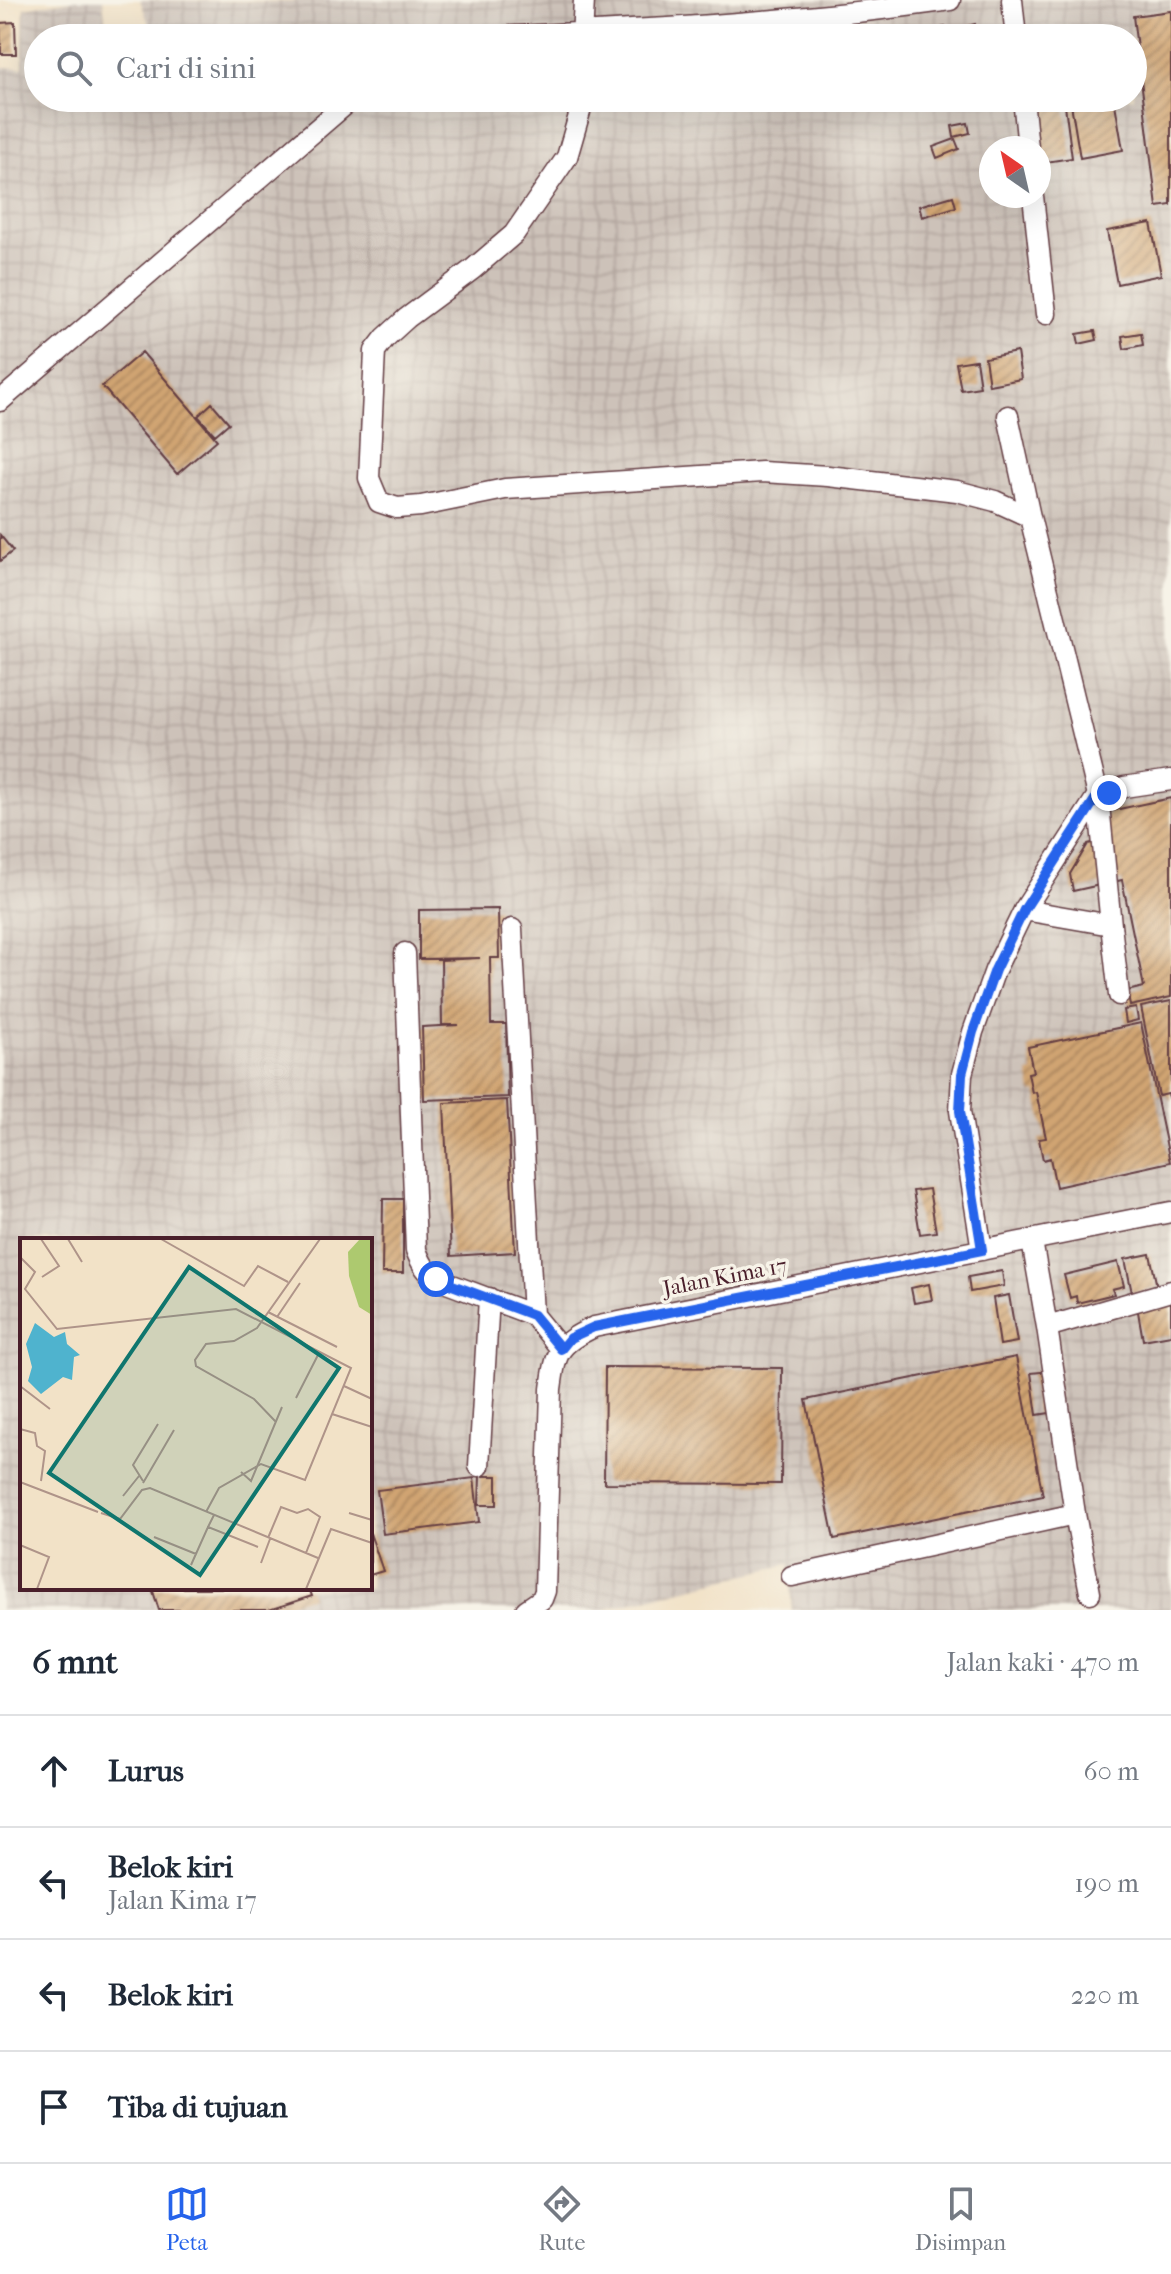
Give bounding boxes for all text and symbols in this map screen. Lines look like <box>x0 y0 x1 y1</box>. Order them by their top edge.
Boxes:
search box <box>24 24 1147 112</box>
icon: search <box>52 46 96 90</box>
text: Cari di sini <box>116 51 256 86</box>
north arrow <box>979 136 1051 208</box>
route end <box>1091 775 1127 811</box>
inset map <box>20 1238 372 1590</box>
street label: Jalan Kima 17 <box>659 1252 789 1302</box>
route start <box>418 1261 454 1297</box>
text: 6 mnt <box>32 1642 118 1682</box>
text: Jalan kaki · 470 m <box>946 1647 1139 1678</box>
icon: ahead <box>32 1749 76 1793</box>
text: Lurus <box>108 1754 184 1789</box>
text: 60 m <box>1083 1756 1139 1787</box>
text: Belok kiri <box>108 1850 233 1885</box>
icon: left <box>32 1861 76 1905</box>
text: 190 m <box>1075 1868 1139 1899</box>
text: Jalan Kima 17 <box>108 1885 257 1916</box>
icon: left <box>32 1973 76 2017</box>
text: Belok kiri <box>108 1978 233 2013</box>
text: 220 m <box>1071 1980 1139 2011</box>
icon: arrive <box>32 2085 76 2129</box>
text: Tiba di tujuan <box>108 2090 288 2125</box>
tab: Peta <box>165 2182 209 2256</box>
tab: Rute <box>539 2182 585 2256</box>
tab: Disimpan <box>915 2182 1006 2256</box>

